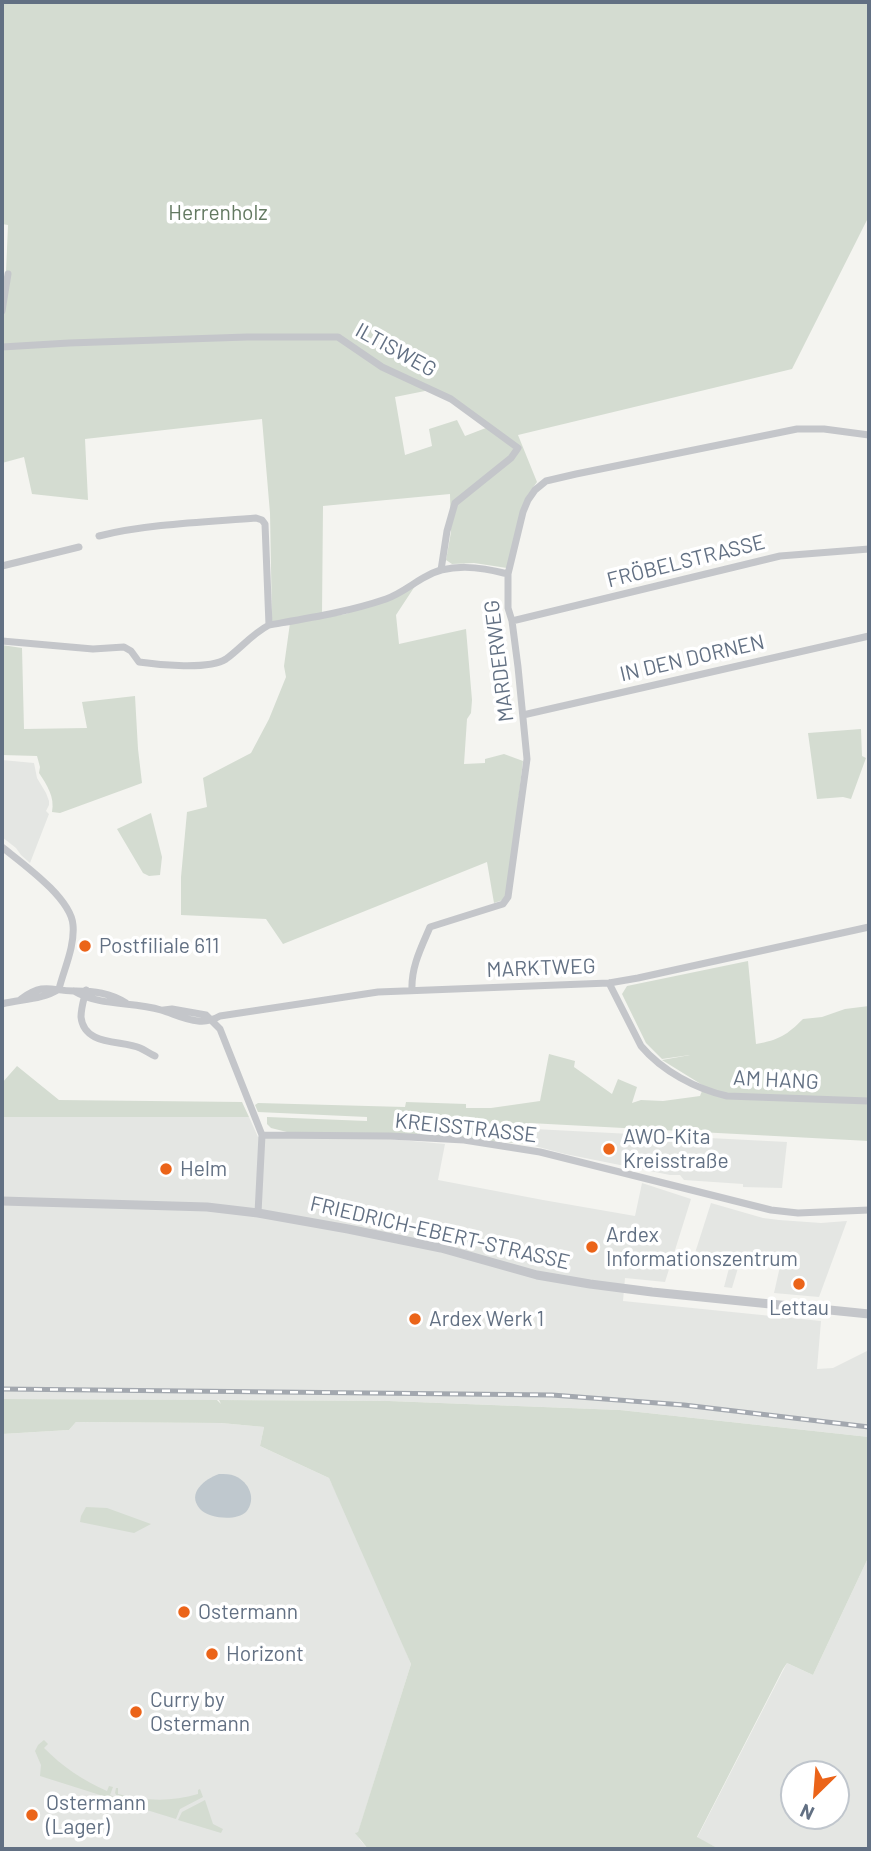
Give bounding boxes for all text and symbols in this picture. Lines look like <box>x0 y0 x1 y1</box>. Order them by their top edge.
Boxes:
park label: Herrenholz <box>168 200 268 226</box>
street label: ILTISWEG <box>351 317 441 383</box>
street label: FRÖBELSTRASSE <box>604 529 768 593</box>
street label: MARDERWEG <box>479 599 519 723</box>
street label: IN DEN DORNEN <box>617 629 767 687</box>
place label: Postfiliale 611 <box>99 933 219 959</box>
marker: Postfiliale 611 <box>77 938 93 954</box>
street label: MARKTWEG <box>486 954 596 982</box>
street label: AM HANG <box>733 1065 819 1095</box>
street label: KREISSTRASSE <box>394 1108 538 1148</box>
place label: AWO-Kita Kreisstraße <box>623 1124 729 1174</box>
marker: AWO-Kita Kreisstraße <box>601 1141 617 1157</box>
place label: Helm <box>180 1156 227 1182</box>
marker: Helm <box>158 1161 174 1177</box>
street label: FRIEDRICH-EBERT-STRASSE <box>308 1191 572 1275</box>
place label: Ardex Informationszentrum <box>606 1222 798 1272</box>
marker: Ardex Informationszentrum <box>584 1239 600 1255</box>
marker: Lettau <box>791 1276 807 1292</box>
place label: Lettau <box>769 1295 829 1321</box>
place label: Ardex Werk 1 <box>429 1306 544 1332</box>
marker: Ardex Werk 1 <box>407 1311 423 1327</box>
place label: Ostermann <box>198 1599 298 1625</box>
marker: Ostermann <box>176 1604 192 1620</box>
place label: Horizont <box>226 1641 304 1667</box>
marker: Horizont <box>204 1646 220 1662</box>
place label: Curry by Ostermann <box>150 1687 250 1737</box>
marker: Curry by Ostermann <box>128 1704 144 1720</box>
north arrow <box>780 1760 850 1830</box>
place label: Ostermann (Lager) <box>46 1790 146 1840</box>
text: N <box>796 1800 817 1826</box>
marker: Ostermann (Lager) <box>24 1807 40 1823</box>

